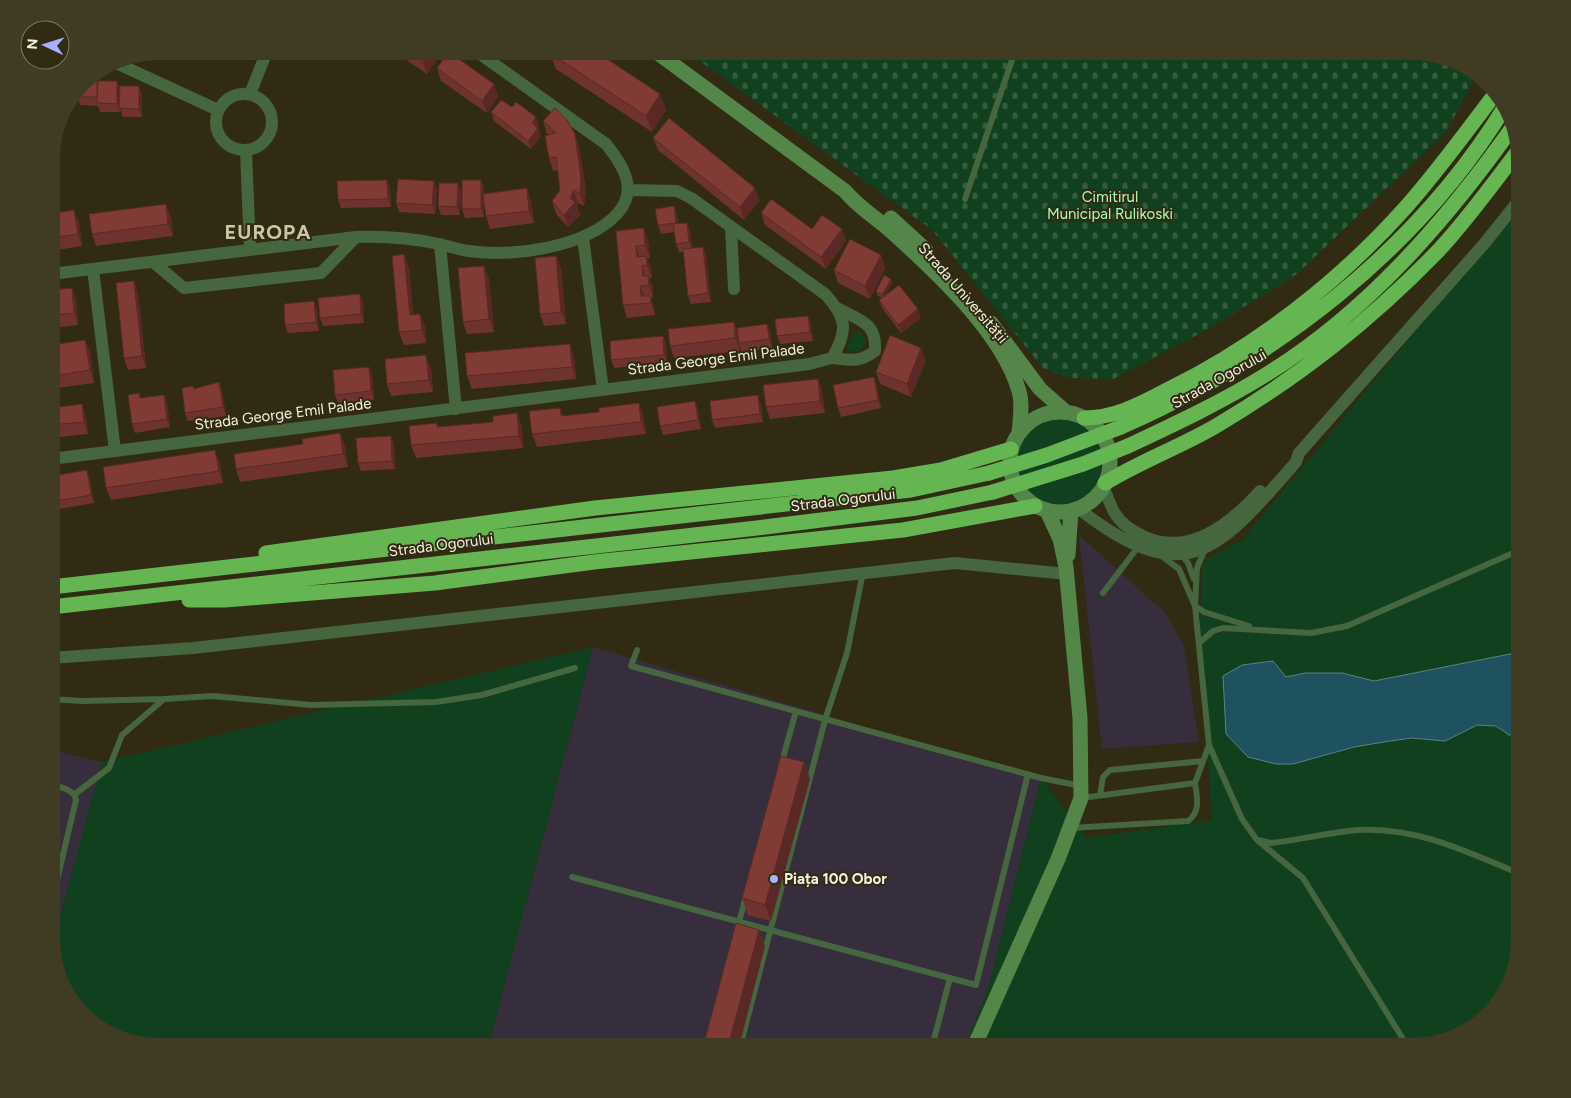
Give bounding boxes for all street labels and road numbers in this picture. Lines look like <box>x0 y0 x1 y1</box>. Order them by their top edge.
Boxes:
street label: Strada Universității <box>914 239 1012 347</box>
street label: Strada George Emil Palade <box>627 339 805 379</box>
street label: Strada Ogorului <box>1169 346 1269 412</box>
street label: Strada George Emil Palade <box>194 394 372 434</box>
street label: Strada Ogorului <box>790 485 896 515</box>
street label: Strada Ogorului <box>388 530 494 560</box>

